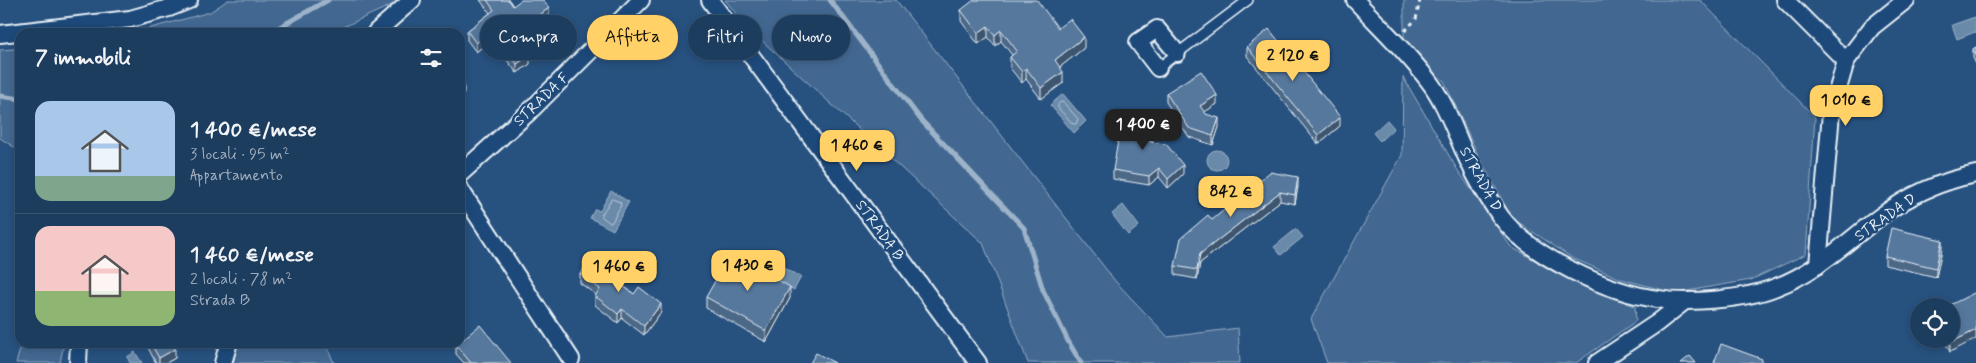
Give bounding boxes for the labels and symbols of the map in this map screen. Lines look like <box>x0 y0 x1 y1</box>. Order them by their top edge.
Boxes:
pin: 2 120 € <box>1247 39 1339 82</box>
street label: STRADA F <box>510 68 574 131</box>
pin: 1 010 € <box>1800 84 1892 127</box>
pin: 1 400 € <box>1097 108 1189 151</box>
pin: 1 460 € <box>811 130 903 172</box>
street label: STRADA D <box>1454 144 1506 215</box>
pin: 842 € <box>1196 176 1266 218</box>
street label: STRADA D <box>1851 189 1920 246</box>
street label: STRADA B <box>850 196 908 265</box>
pin: 1 460 € <box>573 250 665 293</box>
pin: 1 430 € <box>702 250 794 292</box>

